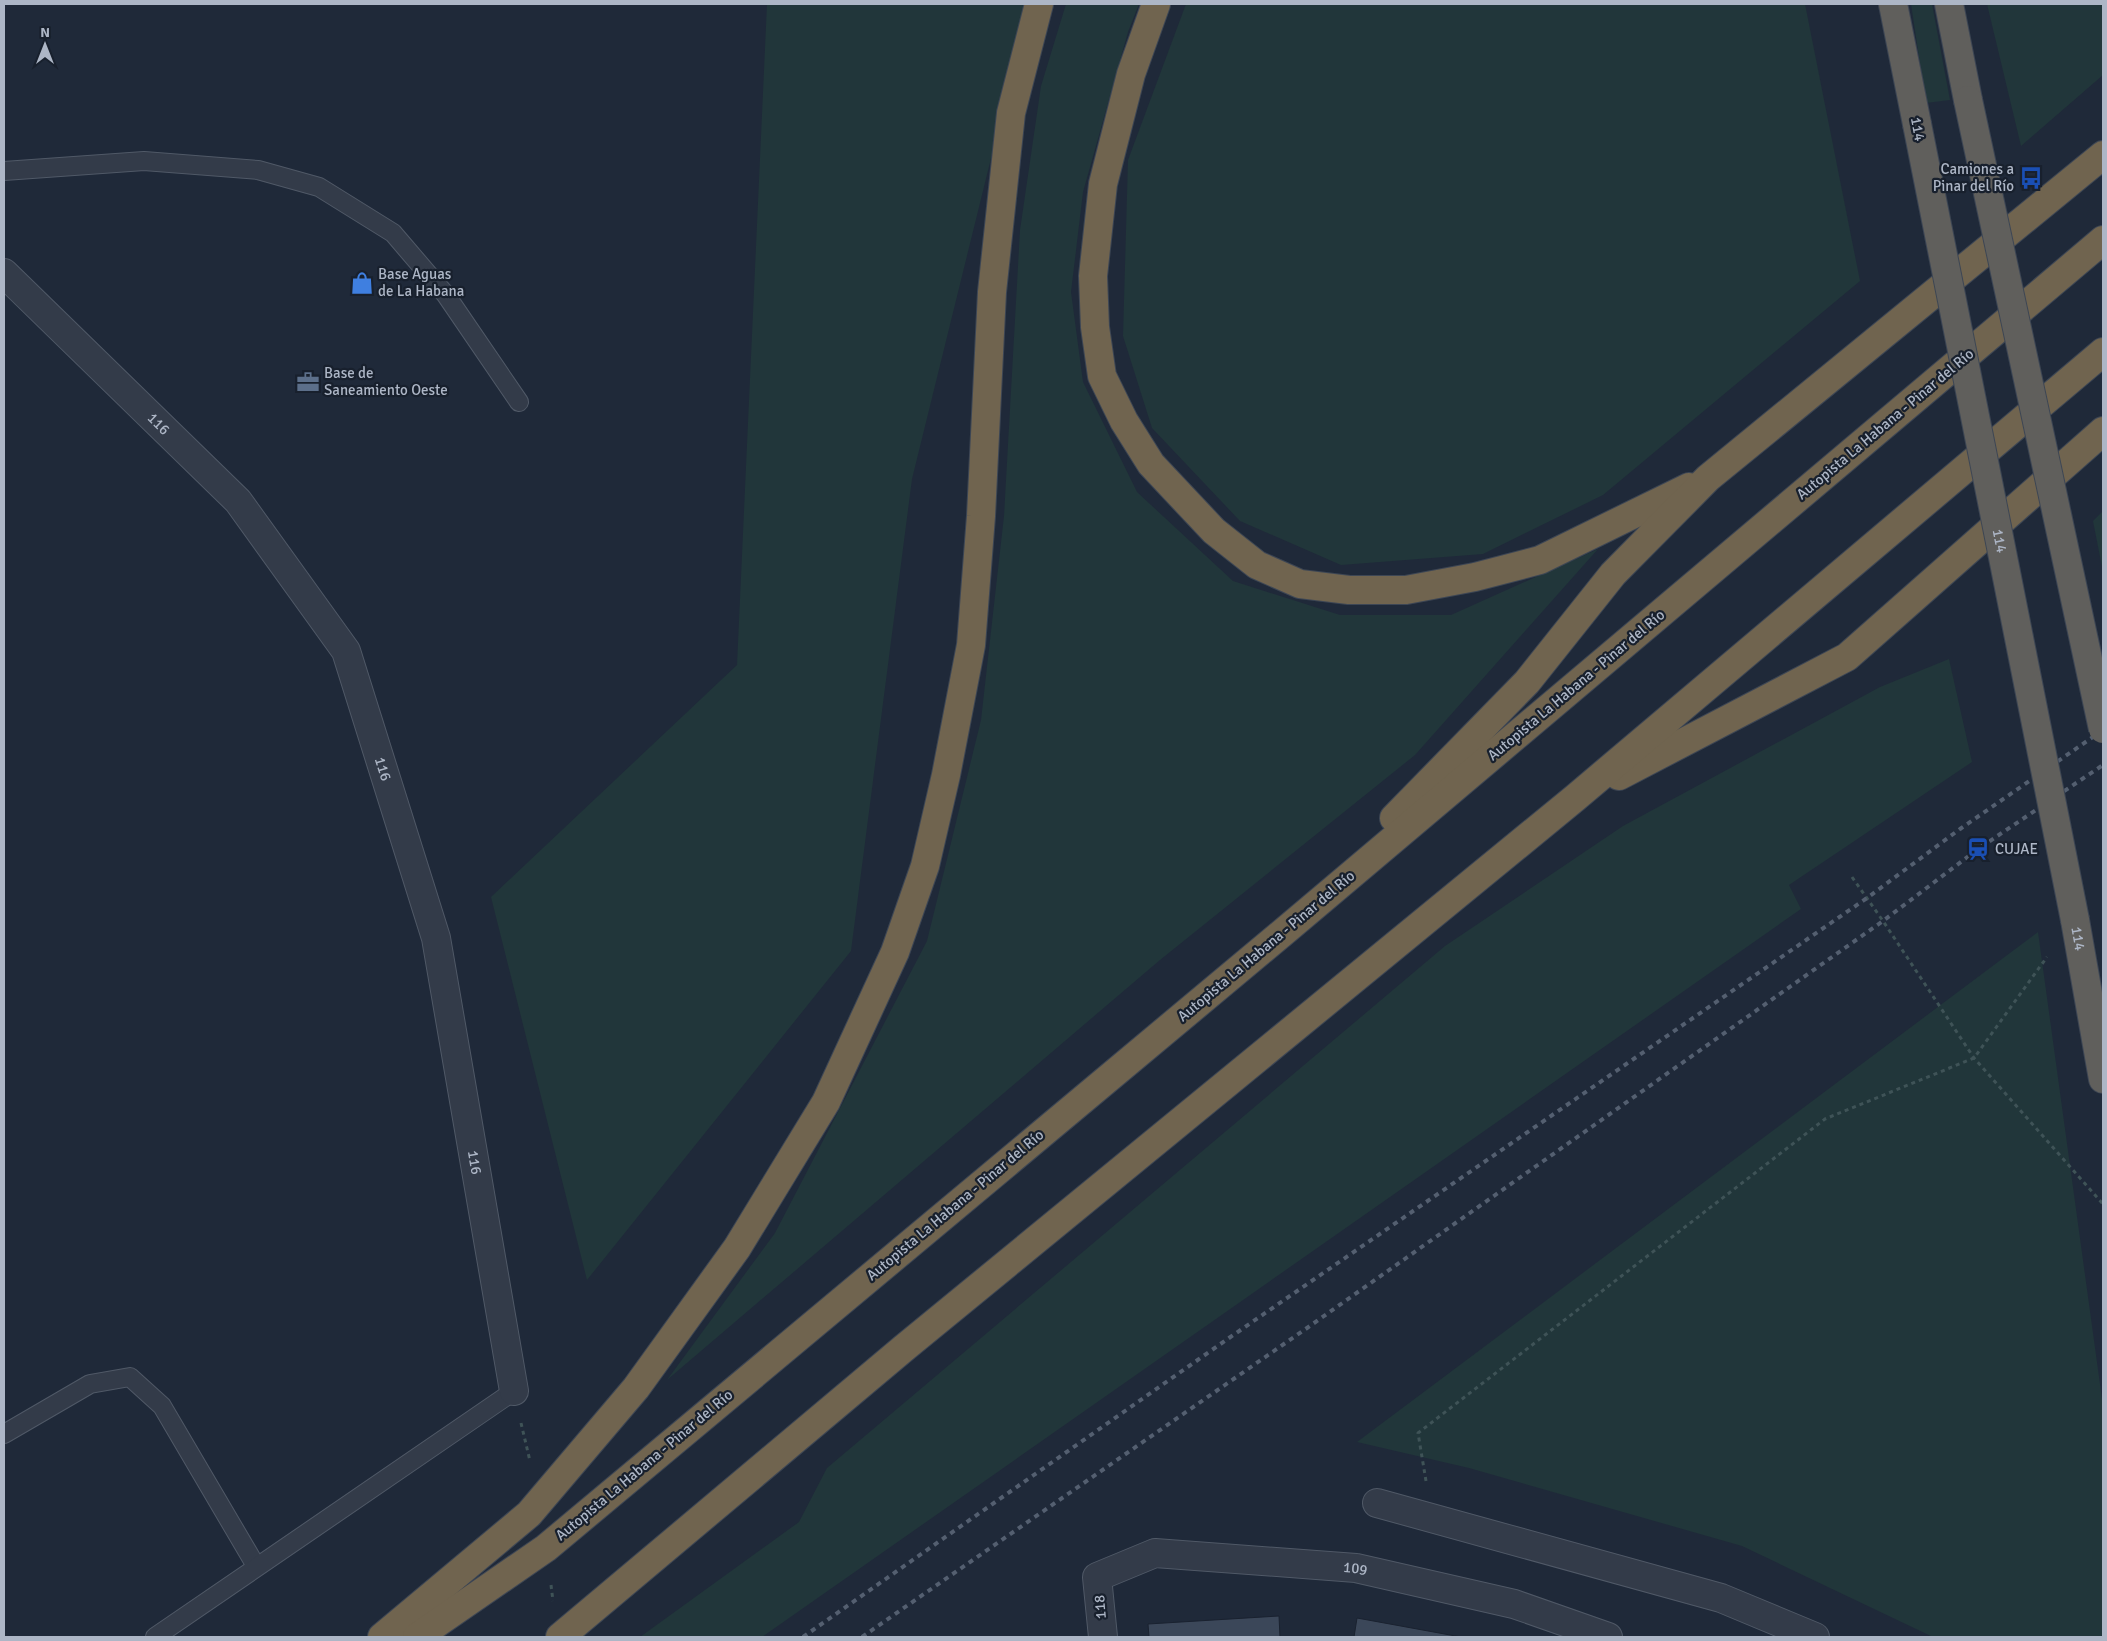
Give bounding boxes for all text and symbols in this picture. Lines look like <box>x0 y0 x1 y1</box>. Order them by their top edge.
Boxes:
north arrow <box>20 20 70 70</box>
text: N <box>40 24 50 41</box>
street label: 114 <box>1907 115 1929 143</box>
place label: Camiones a Pinar del Río <box>1933 160 2014 195</box>
bus stop icon: Camiones a Pinar del Río <box>2018 165 2044 191</box>
place label: Base Aguas de La Habana <box>378 265 464 300</box>
shop icon: Base Aguas de La Habana <box>349 270 375 296</box>
street label: Autopista La Habana - Pinar del Río <box>1793 344 1977 503</box>
place label: Base de Saneamiento Oeste <box>324 364 448 399</box>
office icon: Base de Saneamiento Oeste <box>295 369 321 395</box>
street label: 116 <box>144 409 174 439</box>
street label: 114 <box>1989 527 2011 555</box>
street label: Autopista La Habana - Pinar del Río <box>1484 605 1668 764</box>
street label: 116 <box>371 754 395 783</box>
station icon: CUJAE <box>1965 836 1991 862</box>
place label: CUJAE <box>1995 840 2038 858</box>
street label: Autopista La Habana - Pinar del Río <box>1174 866 1358 1025</box>
street label: 114 <box>2067 925 2089 952</box>
street label: Autopista La Habana - Pinar del Río <box>863 1125 1047 1284</box>
street label: 116 <box>464 1149 486 1176</box>
street label: Autopista La Habana - Pinar del Río <box>552 1385 736 1544</box>
street label: 109 <box>1343 1558 1369 1579</box>
street label: 118 <box>1090 1594 1110 1620</box>

